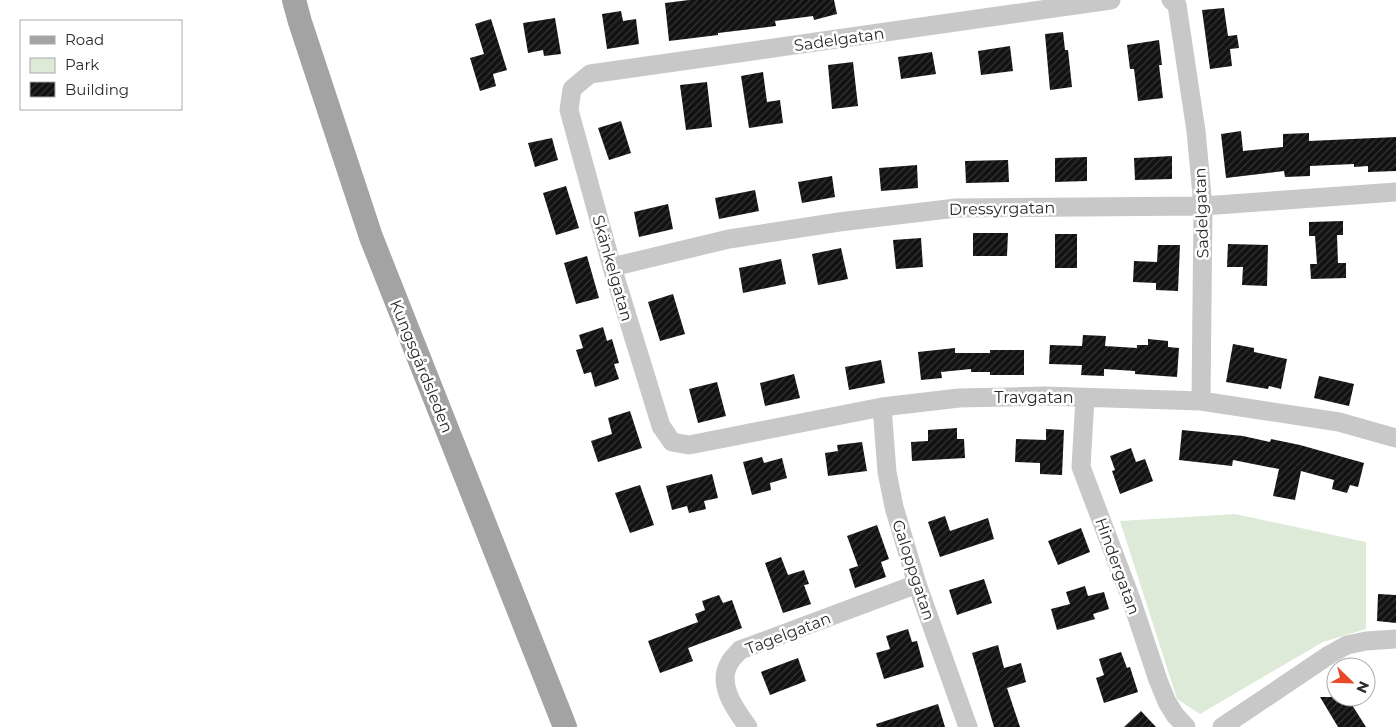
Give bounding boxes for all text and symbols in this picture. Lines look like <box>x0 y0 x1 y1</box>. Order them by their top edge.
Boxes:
legend <box>20 20 182 110</box>
street label: Sadelgatan <box>793 24 885 55</box>
text: Road <box>65 30 104 49</box>
text: Park <box>65 55 99 74</box>
text: Building <box>65 80 129 99</box>
street label: Sadelgatan <box>1190 167 1213 259</box>
street label: Dressyrgatan <box>949 198 1055 219</box>
street label: Skänkelgatan <box>588 213 637 323</box>
street label: Kungsgårdsleden <box>386 297 457 436</box>
street label: Travgatan <box>994 388 1074 407</box>
street label: Hindergatan <box>1091 515 1144 617</box>
street label: Galoppgatan <box>888 517 939 623</box>
street label: Tagelgatan <box>743 608 834 658</box>
north arrow <box>1326 657 1376 707</box>
text: N <box>1352 678 1373 696</box>

